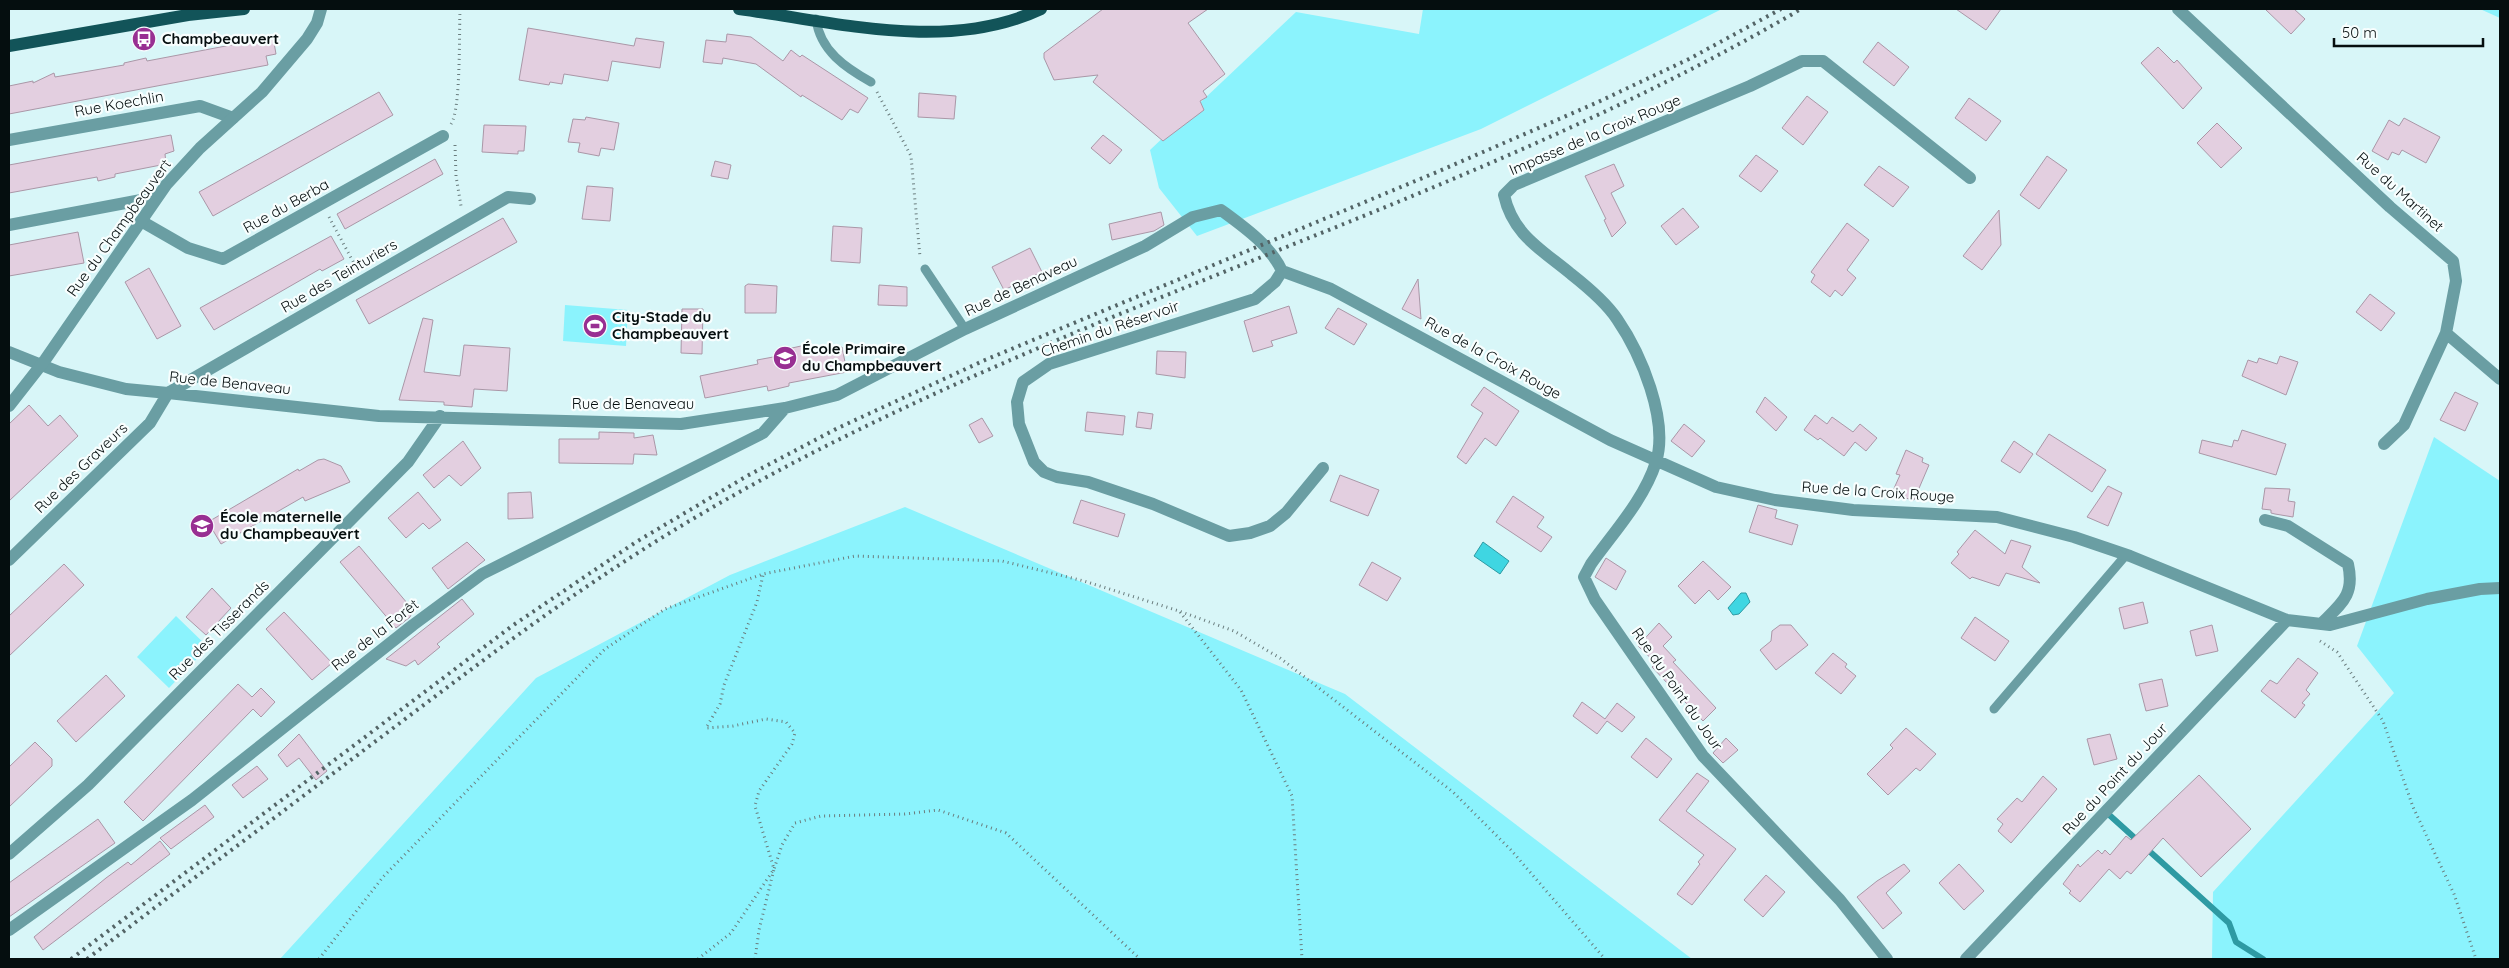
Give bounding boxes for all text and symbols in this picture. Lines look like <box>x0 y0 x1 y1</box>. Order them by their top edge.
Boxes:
scale bar <box>2334 15 2483 47</box>
text: 50 m <box>2342 23 2377 42</box>
bus stop icon: Champbeauvert <box>131 26 157 52</box>
place label: Champbeauvert <box>162 29 279 48</box>
street label: Rue Koechlin <box>73 86 165 121</box>
street label: Impasse de la Croix Rouge <box>1506 90 1683 179</box>
street label: Rue du Martinet <box>2353 148 2448 236</box>
street label: Rue du Champbeauvert <box>62 155 175 300</box>
street label: Rue du Berba <box>240 174 332 237</box>
street label: Rue des Teinturiers <box>277 235 400 317</box>
street label: Rue de Benaveau <box>961 251 1080 320</box>
street label: Chemin du Réservoir <box>1038 296 1182 361</box>
place label: City-Stade du Champbeauvert <box>612 307 729 343</box>
street label: Rue de la Croix Rouge <box>1422 312 1565 403</box>
sports icon: City-Stade du Champbeauvert <box>582 313 608 339</box>
place label: École Primaire du Champbeauvert <box>802 339 942 375</box>
school or university icon: École Primaire du Champbeauvert <box>772 345 798 371</box>
street label: Rue de Benaveau <box>168 367 292 398</box>
street label: Rue de Benaveau <box>572 394 694 413</box>
street label: Rue des Graveurs <box>30 418 131 517</box>
street label: Rue de la Croix Rouge <box>1801 477 1955 506</box>
place label: École maternelle du Champbeauvert <box>220 507 360 543</box>
school or university icon: École maternelle du Champbeauvert <box>189 513 215 539</box>
street label: Rue des Tisserands <box>165 576 273 684</box>
street label: Rue de la Forêt <box>327 595 422 675</box>
street label: Rue du Point du Jour <box>1628 624 1727 754</box>
street label: Rue du Point du Jour <box>2058 719 2171 838</box>

